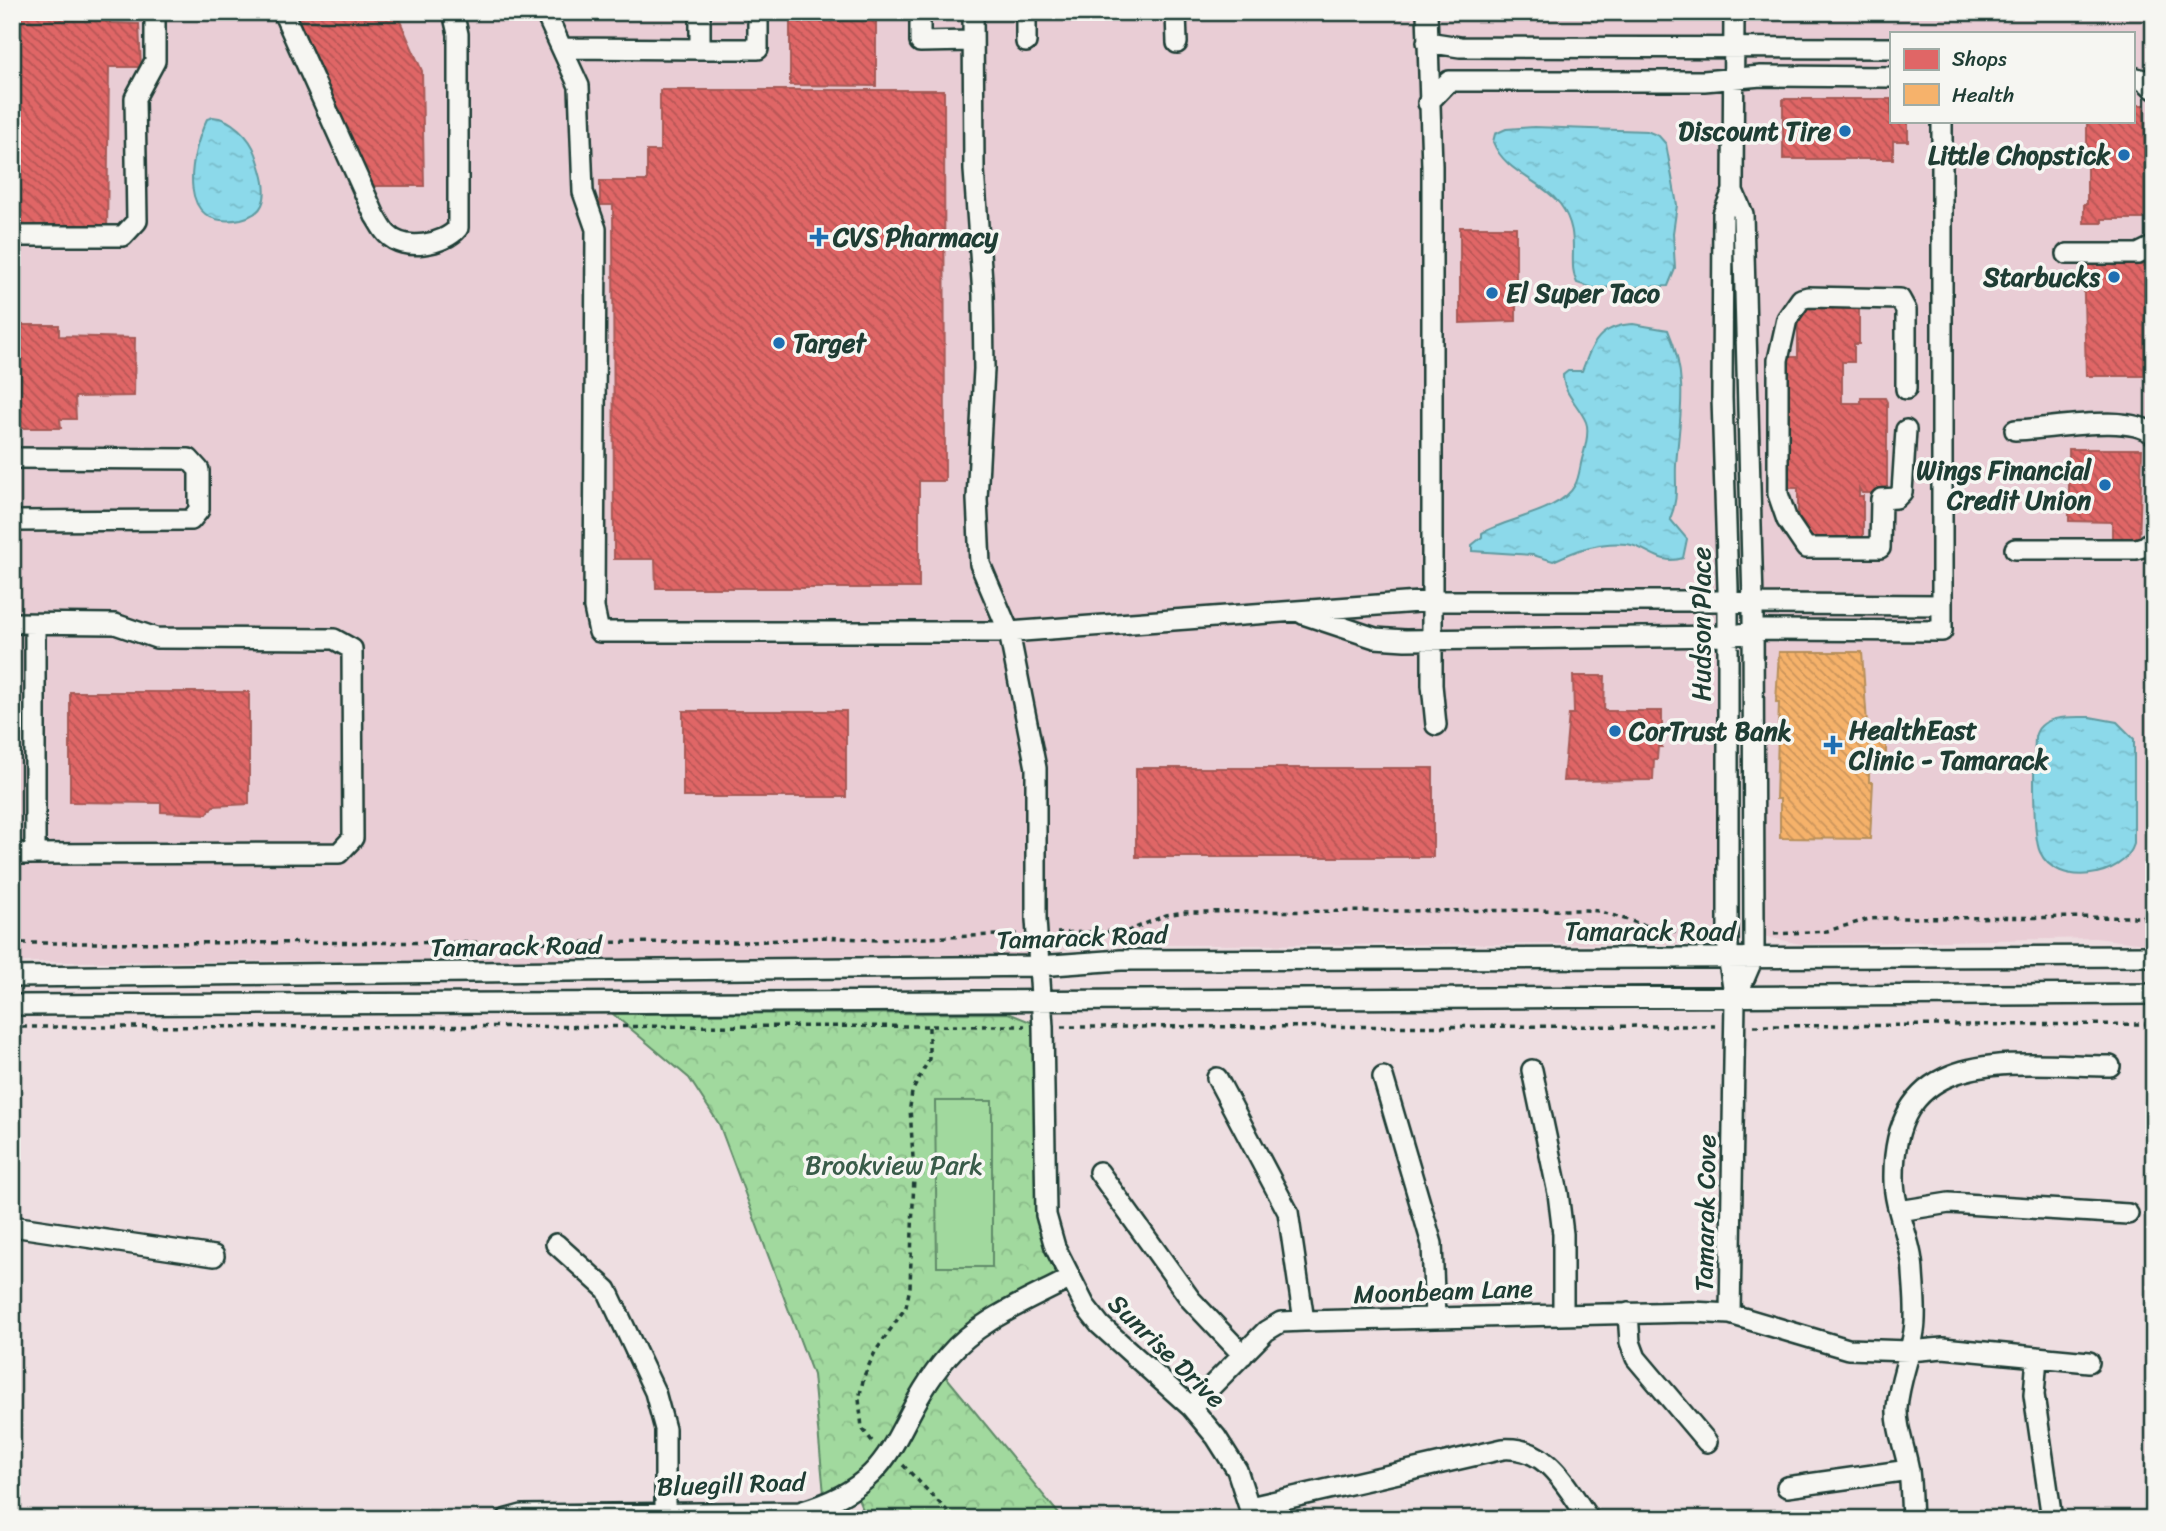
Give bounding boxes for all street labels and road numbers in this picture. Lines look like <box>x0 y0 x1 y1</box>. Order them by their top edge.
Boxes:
street label: Hudson Place <box>1678 547 1724 701</box>
street label: Tamarack Road <box>1564 908 1738 954</box>
street label: Tamarack Road <box>996 911 1171 963</box>
street label: Tamarack Road <box>430 921 604 970</box>
street label: Tamarak Cove <box>1681 1134 1729 1292</box>
street label: Moonbeam Lane <box>1353 1265 1534 1317</box>
street label: Sunrise Drive <box>1097 1282 1237 1420</box>
street label: Bluegill Road <box>656 1458 808 1510</box>

